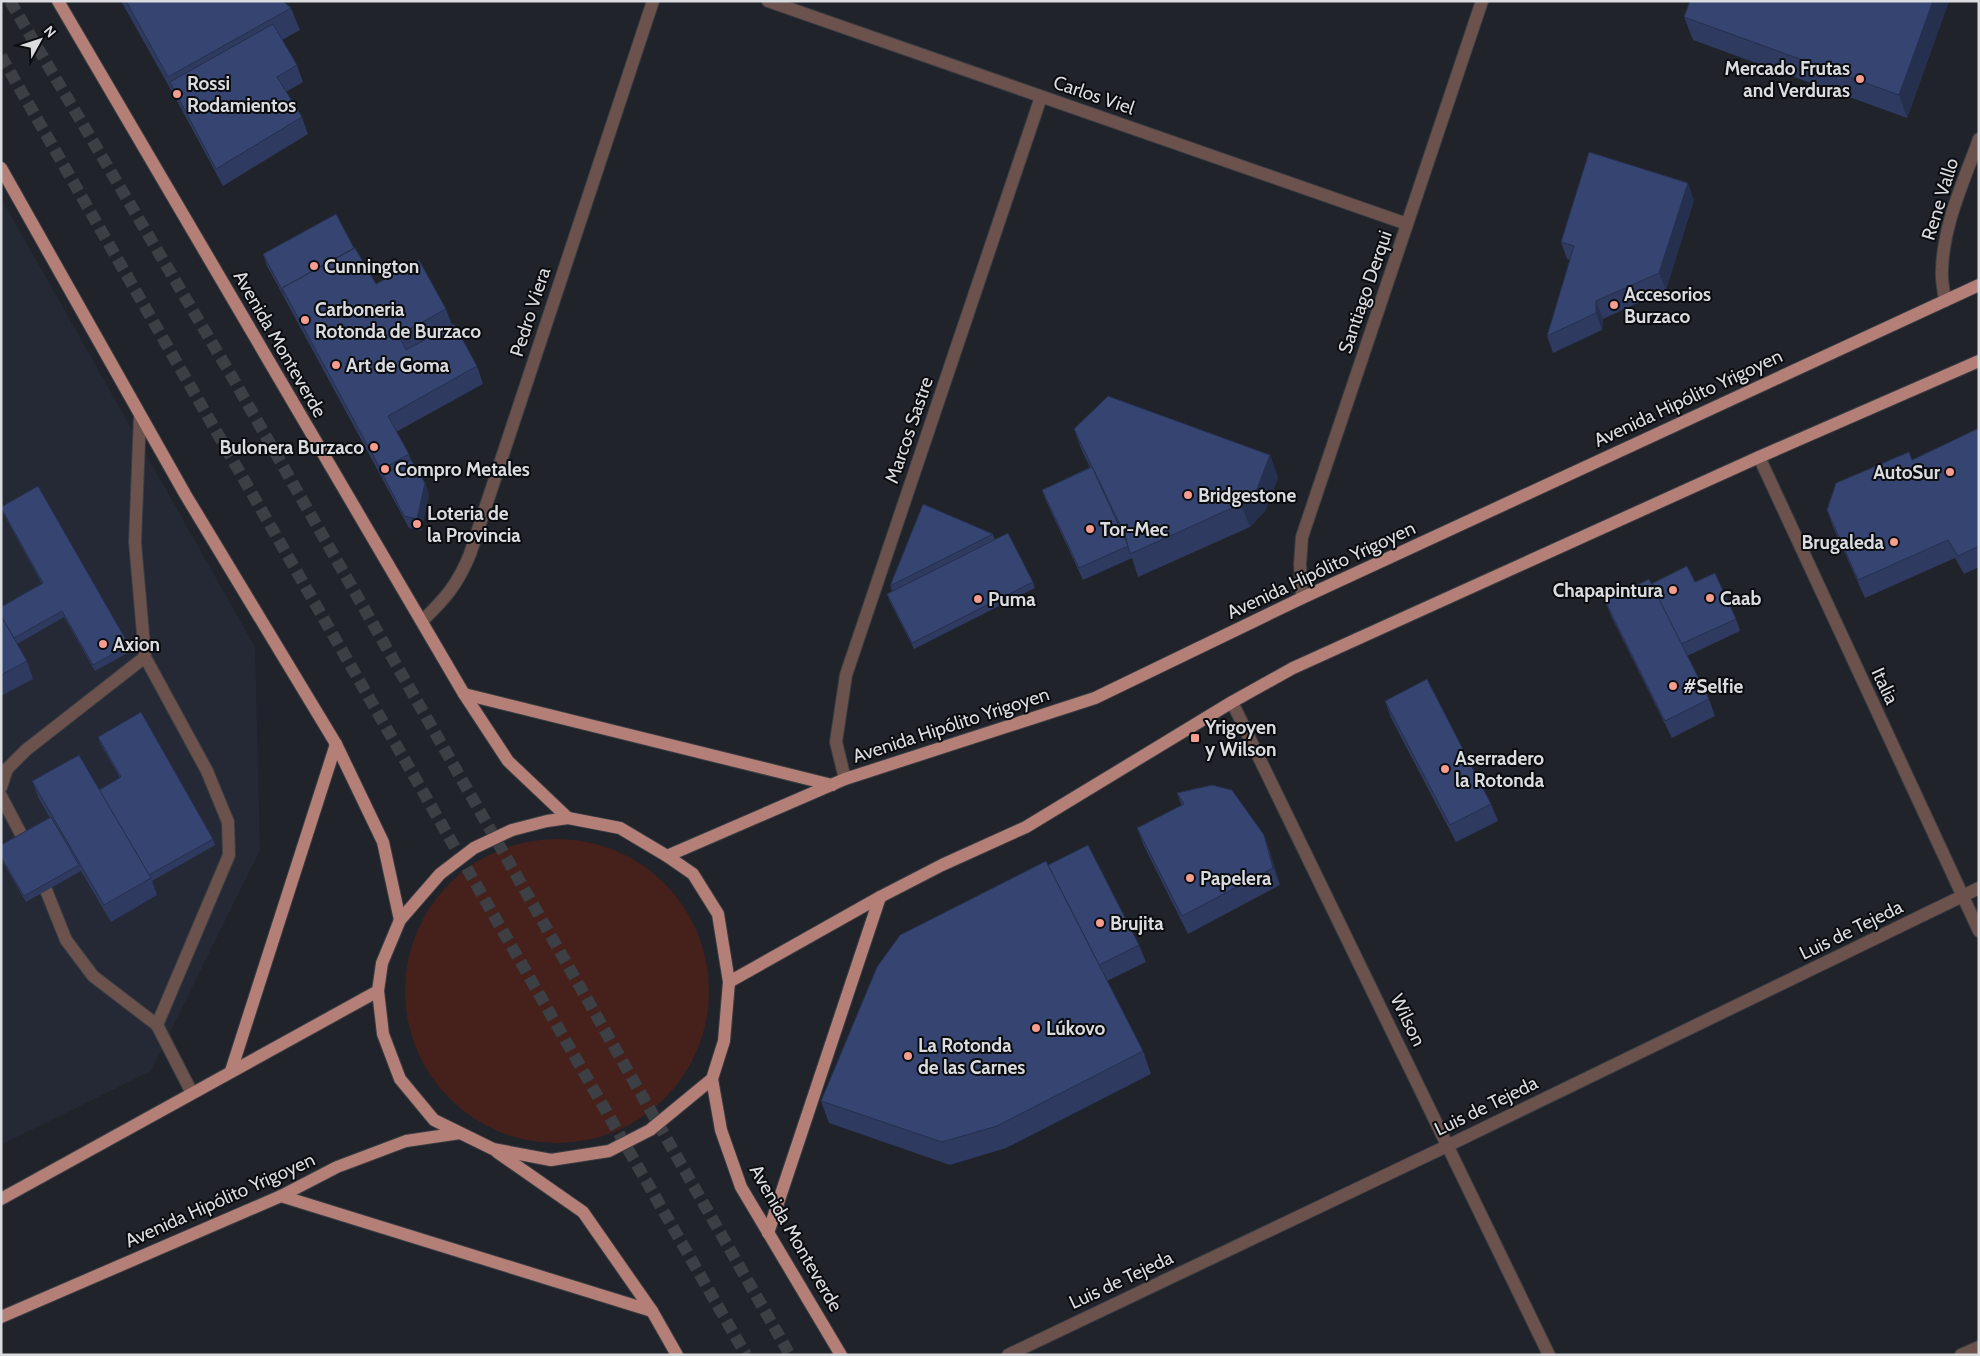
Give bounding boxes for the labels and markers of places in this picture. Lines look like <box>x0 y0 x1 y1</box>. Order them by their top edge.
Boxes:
place label: Mercado Frutas and Verduras <box>1724 57 1850 102</box>
place label: Rossi Rodamientos <box>187 72 296 117</box>
marker: Mercado Frutas and Verduras <box>1854 73 1866 85</box>
marker: Rossi Rodamientos <box>171 88 183 100</box>
place label: Cunnington <box>324 255 419 278</box>
marker: Cunnington <box>308 260 320 272</box>
place label: Accesorios Burzaco <box>1624 283 1711 328</box>
place label: Carboneria Rotonda de Burzaco <box>315 298 481 343</box>
marker: Accesorios Burzaco <box>1608 299 1620 311</box>
marker: Carboneria Rotonda de Burzaco <box>299 314 311 326</box>
place label: Art de Goma <box>346 354 450 377</box>
marker: Art de Goma <box>330 359 342 371</box>
place label: Bulonera Burzaco <box>219 436 364 459</box>
marker: Bulonera Burzaco <box>368 441 380 453</box>
place label: Compro Metales <box>395 458 530 481</box>
place label: AutoSur <box>1873 461 1941 484</box>
marker: Compro Metales <box>379 463 391 475</box>
marker: AutoSur <box>1944 466 1956 478</box>
place label: Bridgestone <box>1198 484 1297 507</box>
marker: Bridgestone <box>1182 489 1194 501</box>
place label: Loteria de la Provincia <box>427 502 521 547</box>
marker: Loteria de la Provincia <box>411 518 423 530</box>
place label: Tor-Mec <box>1100 518 1169 541</box>
marker: Tor-Mec <box>1084 523 1096 535</box>
place label: Brugaleda <box>1801 531 1885 554</box>
marker: Brugaleda <box>1888 536 1900 548</box>
place label: Chapapintura <box>1553 579 1664 602</box>
marker: Chapapintura <box>1667 584 1679 596</box>
place label: Caab <box>1720 587 1761 610</box>
place label: Puma <box>988 588 1036 611</box>
marker: Caab <box>1704 592 1716 604</box>
marker: Puma <box>972 593 984 605</box>
place label: Axion <box>113 633 160 656</box>
marker: Axion <box>97 638 109 650</box>
place label: #Selfie <box>1683 675 1743 698</box>
marker: #Selfie <box>1667 680 1679 692</box>
place label: Yrigoyen y Wilson <box>1204 716 1277 761</box>
marker: Yrigoyen y Wilson <box>1189 732 1201 744</box>
place label: Aserradero la Rotonda <box>1455 747 1545 792</box>
marker: Aserradero la Rotonda <box>1439 763 1451 775</box>
place label: Papelera <box>1200 867 1272 890</box>
marker: Papelera <box>1184 872 1196 884</box>
place label: Brujita <box>1110 912 1164 935</box>
marker: Brujita <box>1094 917 1106 929</box>
place label: Lúkovo <box>1046 1017 1106 1040</box>
marker: Lúkovo <box>1030 1022 1042 1034</box>
place label: La Rotonda de las Carnes <box>918 1034 1025 1079</box>
marker: La Rotonda de las Carnes <box>902 1050 914 1062</box>

